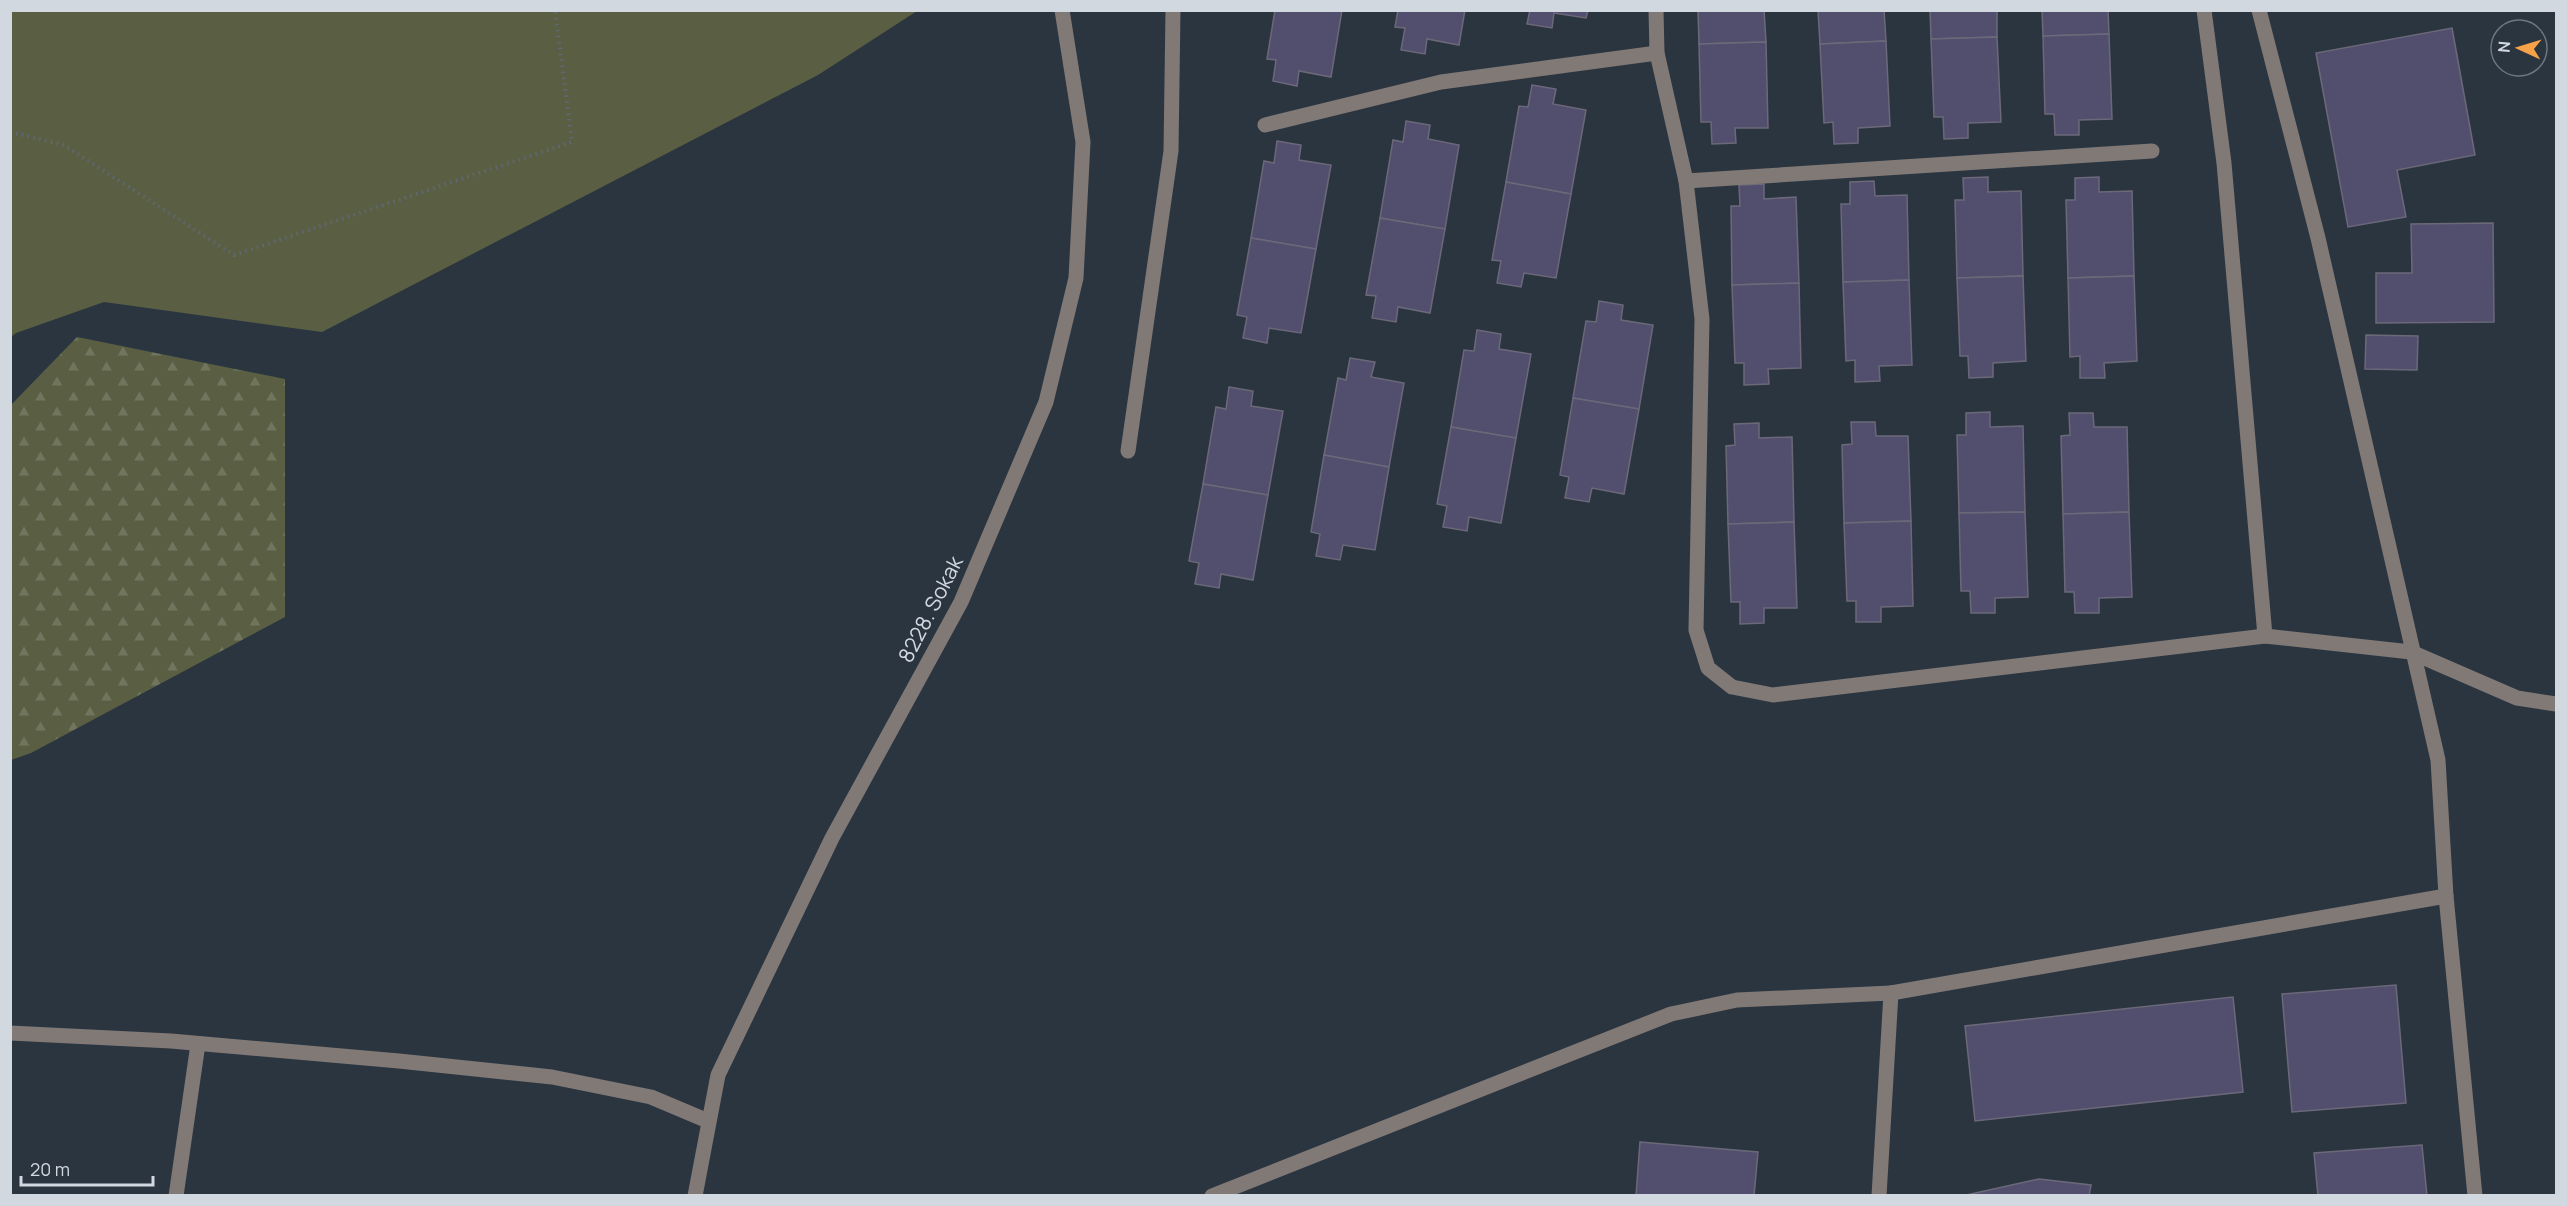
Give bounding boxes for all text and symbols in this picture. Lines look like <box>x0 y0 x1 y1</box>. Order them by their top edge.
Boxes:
north arrow <box>2489 18 2549 78</box>
text: N <box>2493 40 2515 53</box>
street label: 8228. Sokak <box>891 551 969 667</box>
scale bar <box>21 1149 153 1187</box>
text: 20 m <box>30 1157 70 1181</box>

